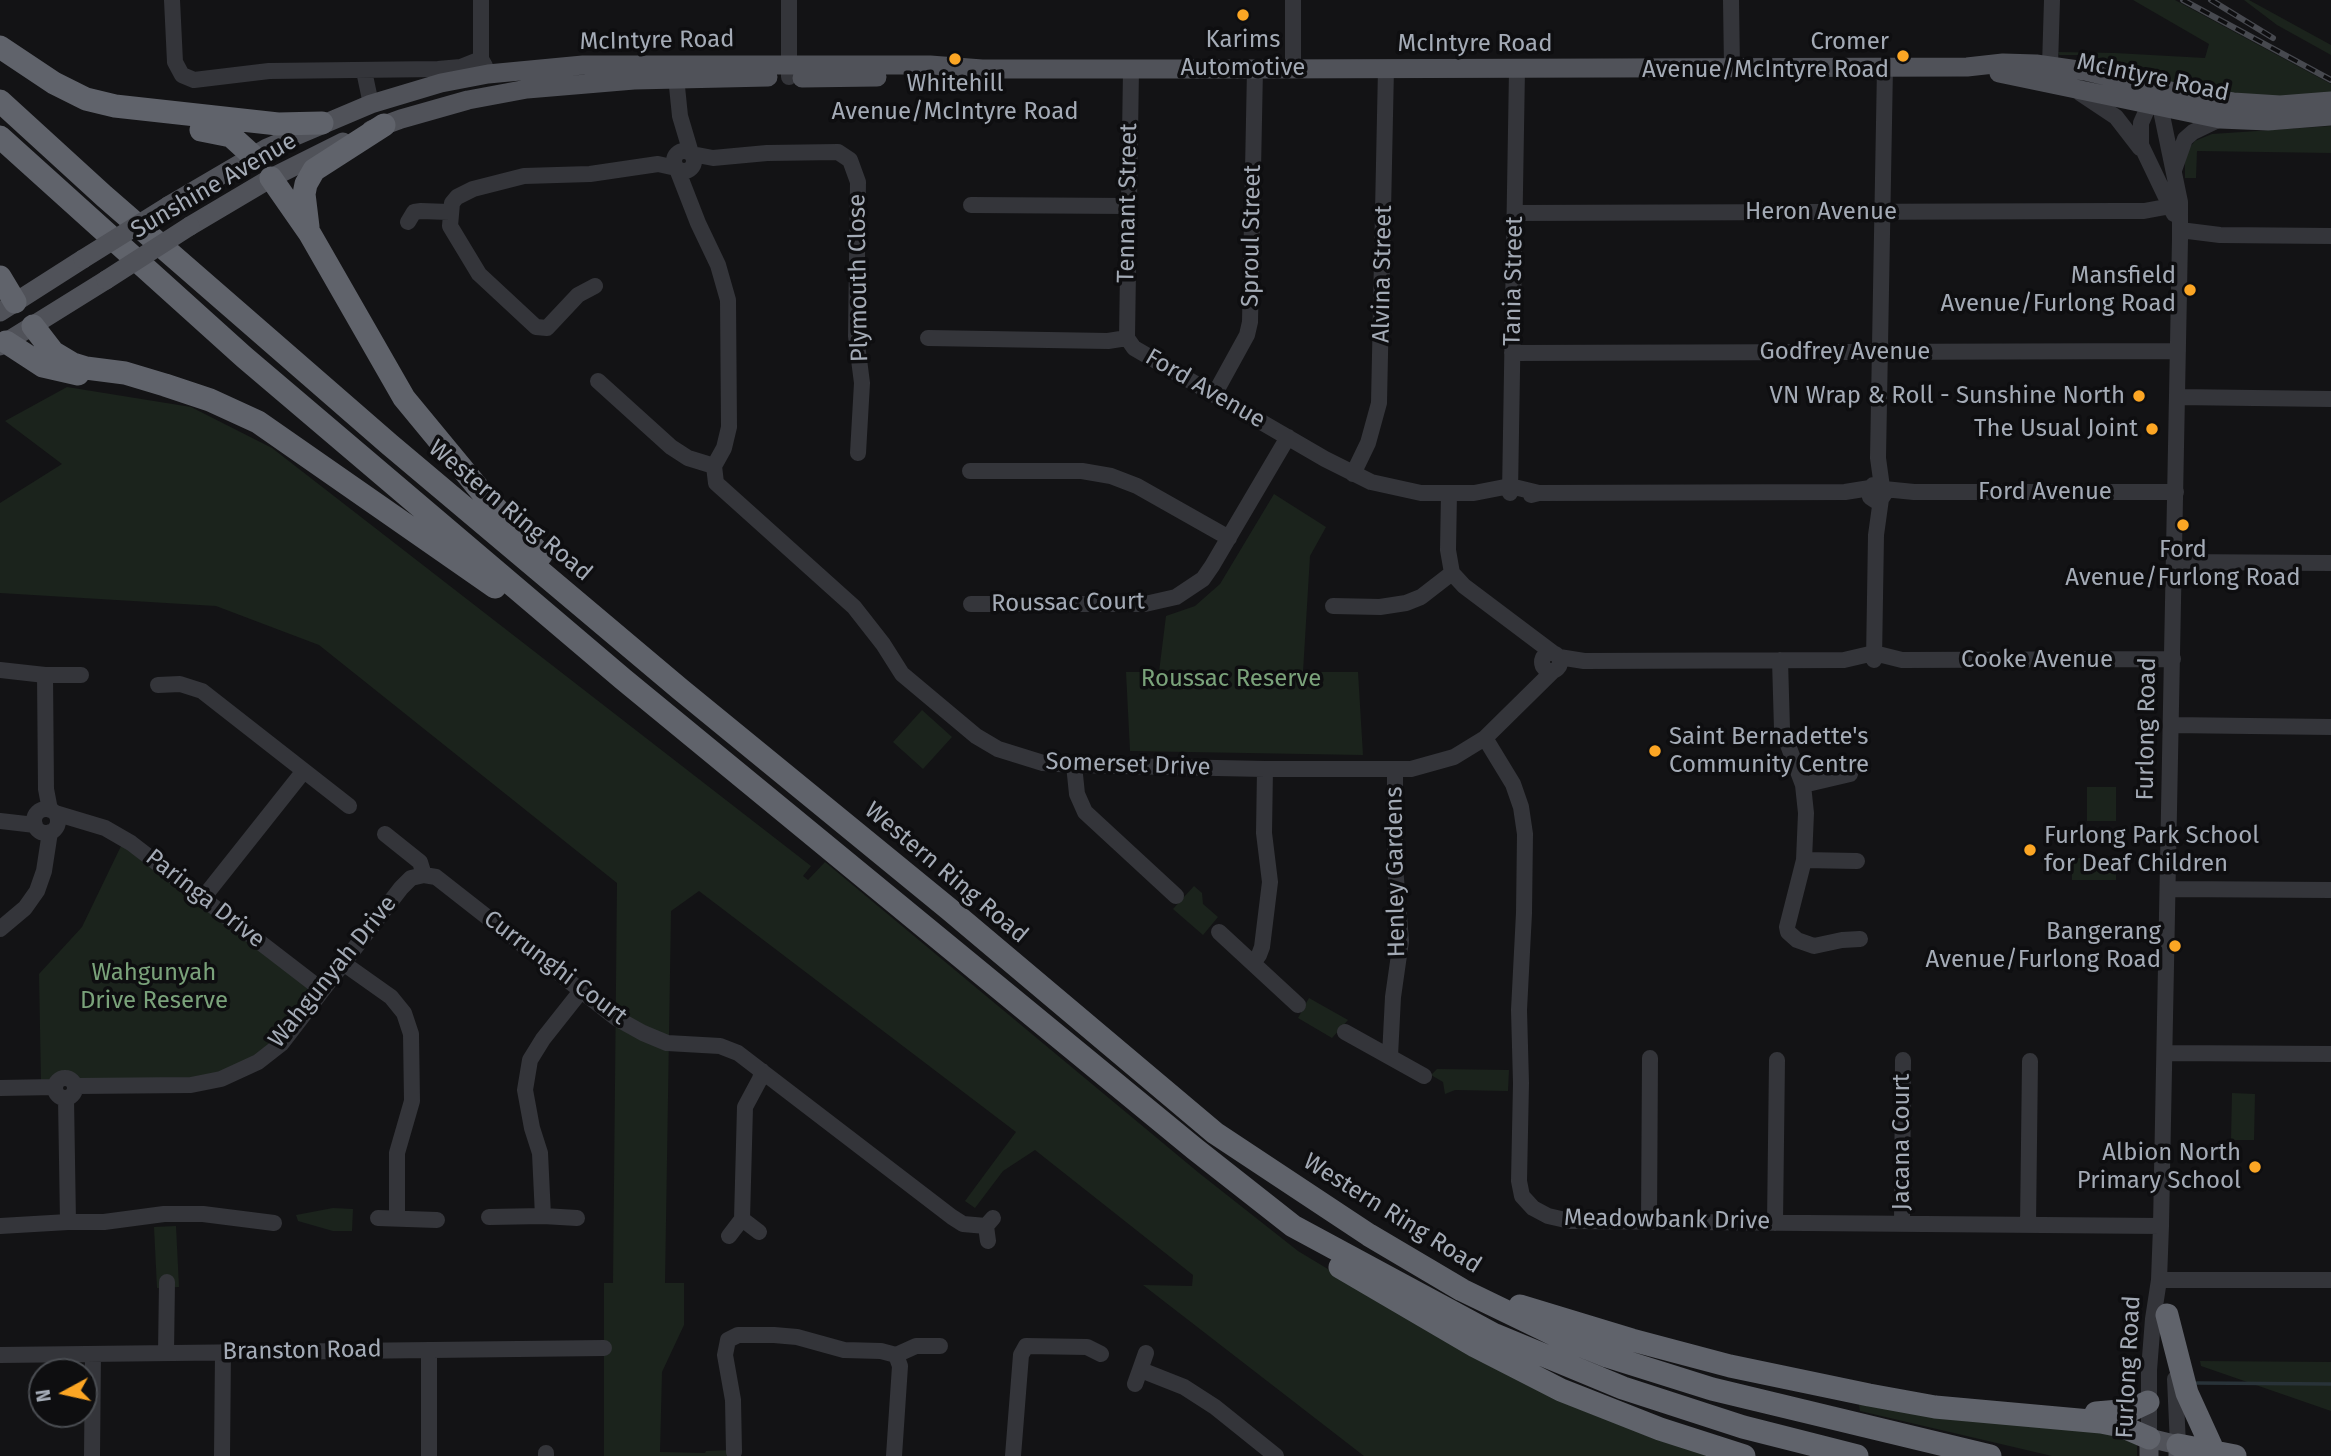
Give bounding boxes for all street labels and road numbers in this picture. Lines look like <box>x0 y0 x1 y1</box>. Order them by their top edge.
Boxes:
street label: McIntyre Road <box>579 25 735 57</box>
street label: McIntyre Road <box>1398 30 1552 58</box>
street label: McIntyre Road <box>2074 48 2232 108</box>
street label: Tennant Street <box>1112 123 1144 283</box>
street label: Sunshine Avenue <box>126 127 302 245</box>
street label: Sproul Street <box>1236 165 1268 307</box>
street label: Plymouth Close <box>843 194 875 362</box>
street label: Heron Avenue <box>1745 198 1897 226</box>
street label: Alvina Street <box>1367 205 1399 343</box>
street label: Tania Street <box>1498 216 1530 346</box>
street label: Godfrey Avenue <box>1760 338 1930 366</box>
street label: Ford Avenue <box>1140 343 1270 435</box>
street label: Western Ring Road <box>422 434 598 588</box>
street label: Ford Avenue <box>1978 478 2112 506</box>
street label: Roussac Court <box>991 587 1145 619</box>
street label: Cooke Avenue <box>1961 646 2113 674</box>
street label: Furlong Road <box>2131 657 2163 801</box>
street label: Somerset Drive <box>1045 748 1211 782</box>
street label: Henley Gardens <box>1380 786 1412 958</box>
street label: Western Ring Road <box>858 796 1034 950</box>
street label: Paringa Drive <box>140 843 270 955</box>
street label: Wahgunyah Drive <box>263 890 403 1054</box>
street label: Currunghi Court <box>478 905 632 1031</box>
street label: Jacana Court <box>1888 1073 1916 1211</box>
street label: Western Ring Road <box>1298 1148 1486 1280</box>
street label: Meadowbank Drive <box>1564 1204 1770 1236</box>
street label: Furlong Road <box>2111 1295 2147 1439</box>
street label: Branston Road <box>222 1335 382 1367</box>

